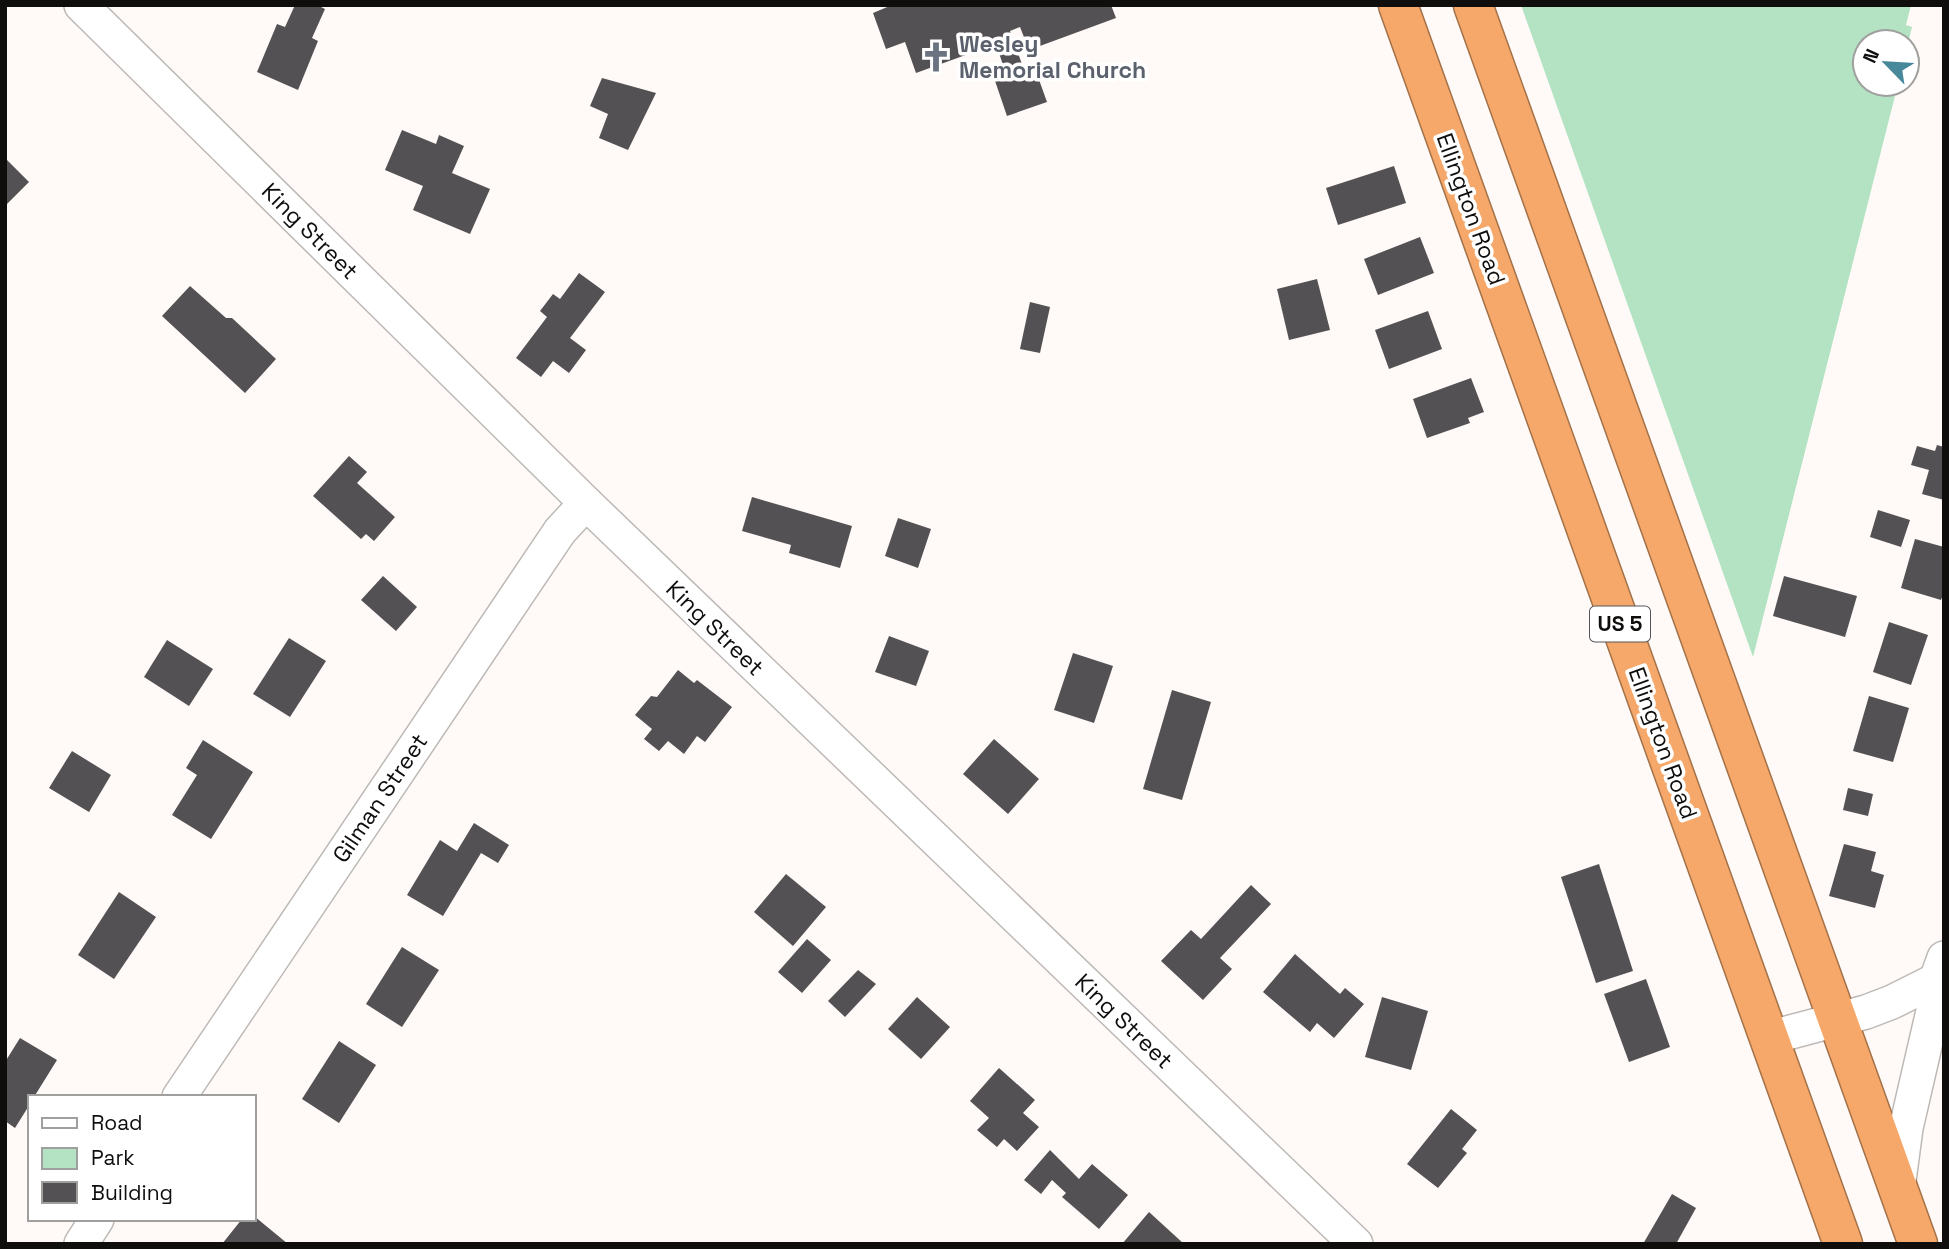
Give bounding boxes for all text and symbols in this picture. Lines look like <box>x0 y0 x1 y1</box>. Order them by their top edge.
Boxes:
north arrow <box>1851 28 1921 98</box>
place label: Wesley Memorial Church <box>959 29 1146 85</box>
church icon: Wesley Memorial Church <box>919 40 953 74</box>
text: N <box>1857 45 1885 67</box>
street label: Ellington Road <box>1430 129 1512 289</box>
street label: King Street <box>255 176 365 286</box>
street label: King Street <box>660 574 770 682</box>
road number: US 5 <box>1590 606 1650 642</box>
street label: Ellington Road <box>1622 663 1704 823</box>
street label: Gilman Street <box>326 728 434 868</box>
street label: King Street <box>1069 967 1179 1075</box>
legend <box>28 1095 256 1221</box>
text: Road <box>91 1109 143 1136</box>
text: Park <box>91 1144 135 1171</box>
text: Building <box>91 1179 173 1206</box>

